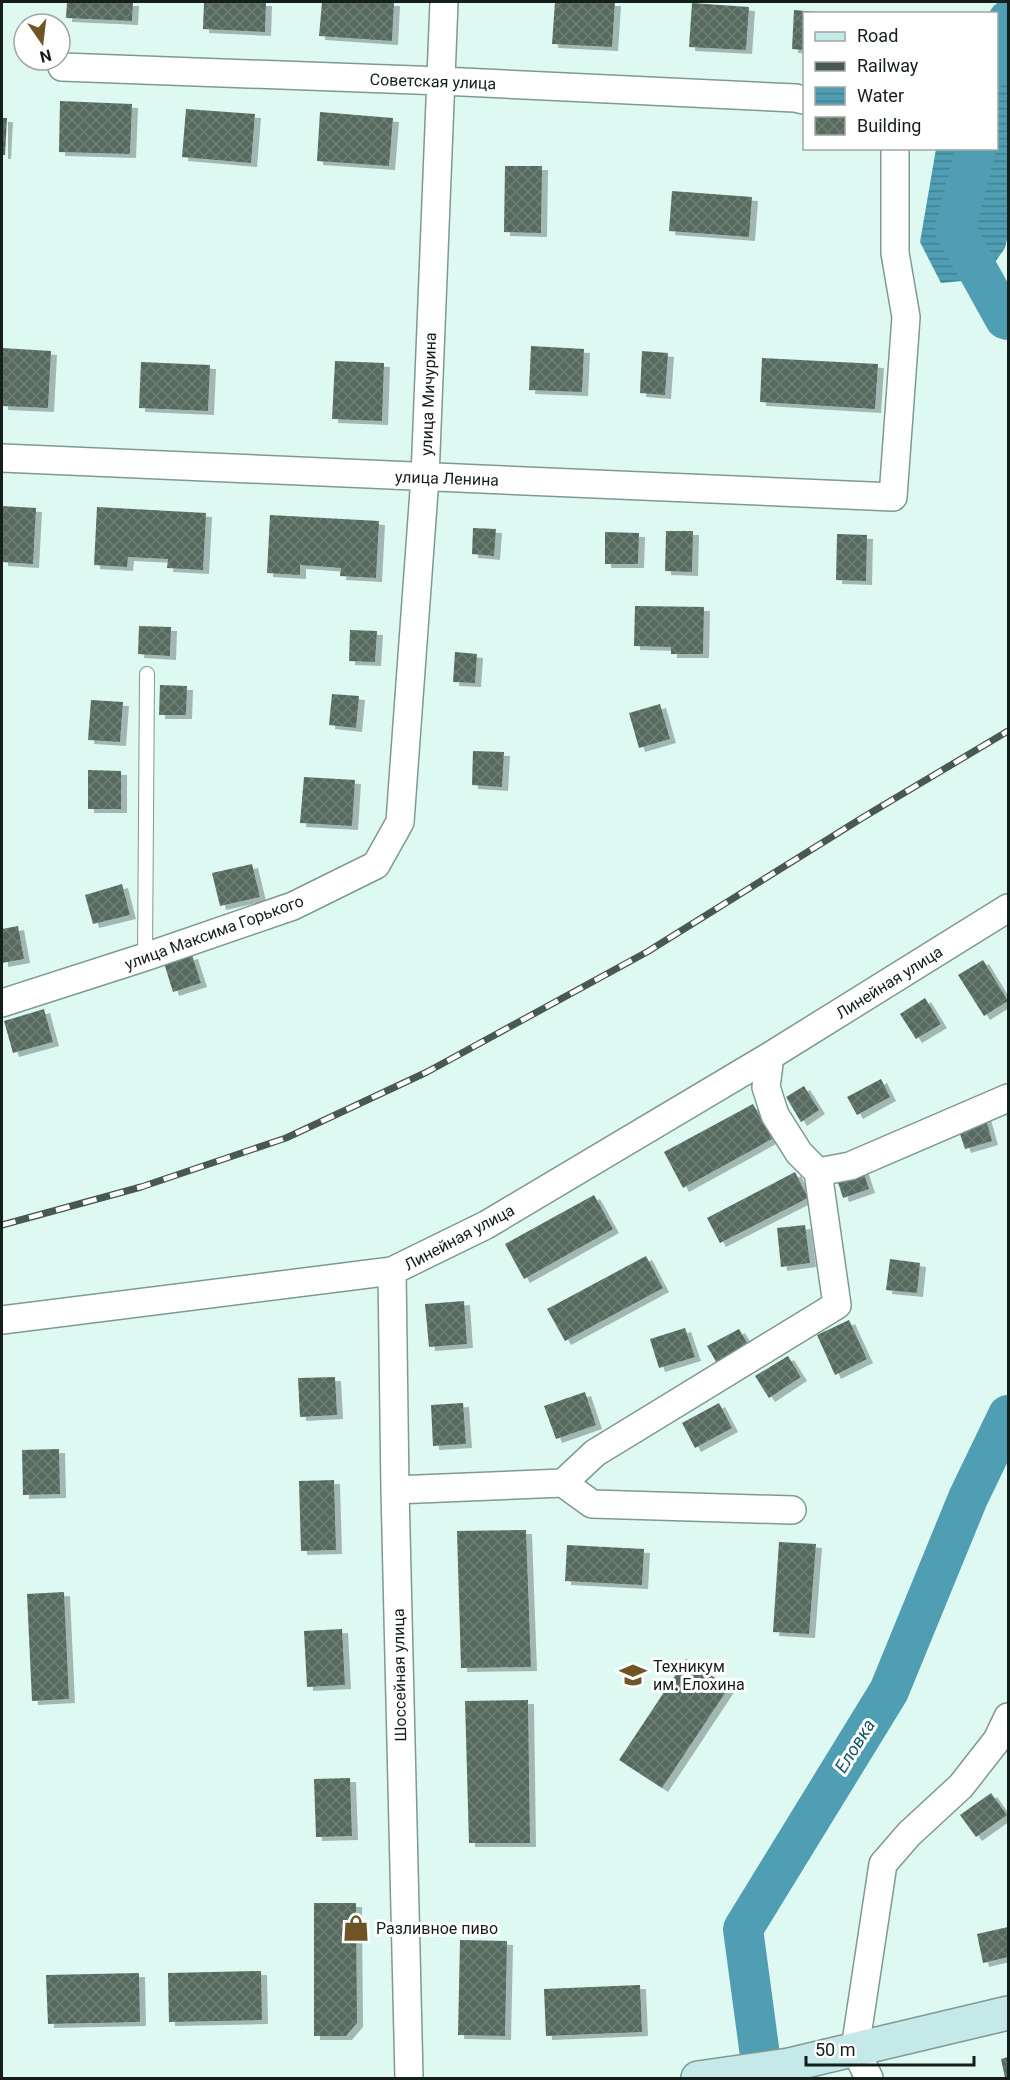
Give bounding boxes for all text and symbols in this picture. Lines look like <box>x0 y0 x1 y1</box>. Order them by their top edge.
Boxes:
north arrow <box>12 12 72 72</box>
legend <box>803 12 998 150</box>
text: Road <box>857 25 898 46</box>
text: N <box>38 45 53 67</box>
text: Railway <box>857 55 919 76</box>
street label: Советская улица <box>369 70 497 93</box>
text: Water <box>857 85 904 106</box>
text: Building <box>857 115 921 136</box>
street label: улица Мичурина <box>417 332 440 456</box>
street label: улица Ленина <box>395 467 499 490</box>
street label: улица Максима Горького <box>122 891 306 974</box>
street label: Линейная улица <box>832 942 946 1023</box>
street label: Линейная улица <box>401 1200 518 1274</box>
street label: Шоссейная улица <box>389 1608 410 1742</box>
place label: Техникум им. Елохина <box>653 1657 745 1694</box>
school or university icon: Техникум им. Елохина <box>618 1660 648 1690</box>
water label: Еловка <box>830 1715 879 1776</box>
shop icon: Разливное пиво <box>341 1913 371 1943</box>
place label: Разливное пиво <box>376 1919 498 1938</box>
scale bar <box>806 2029 974 2067</box>
text: 50 m <box>815 2039 855 2060</box>

